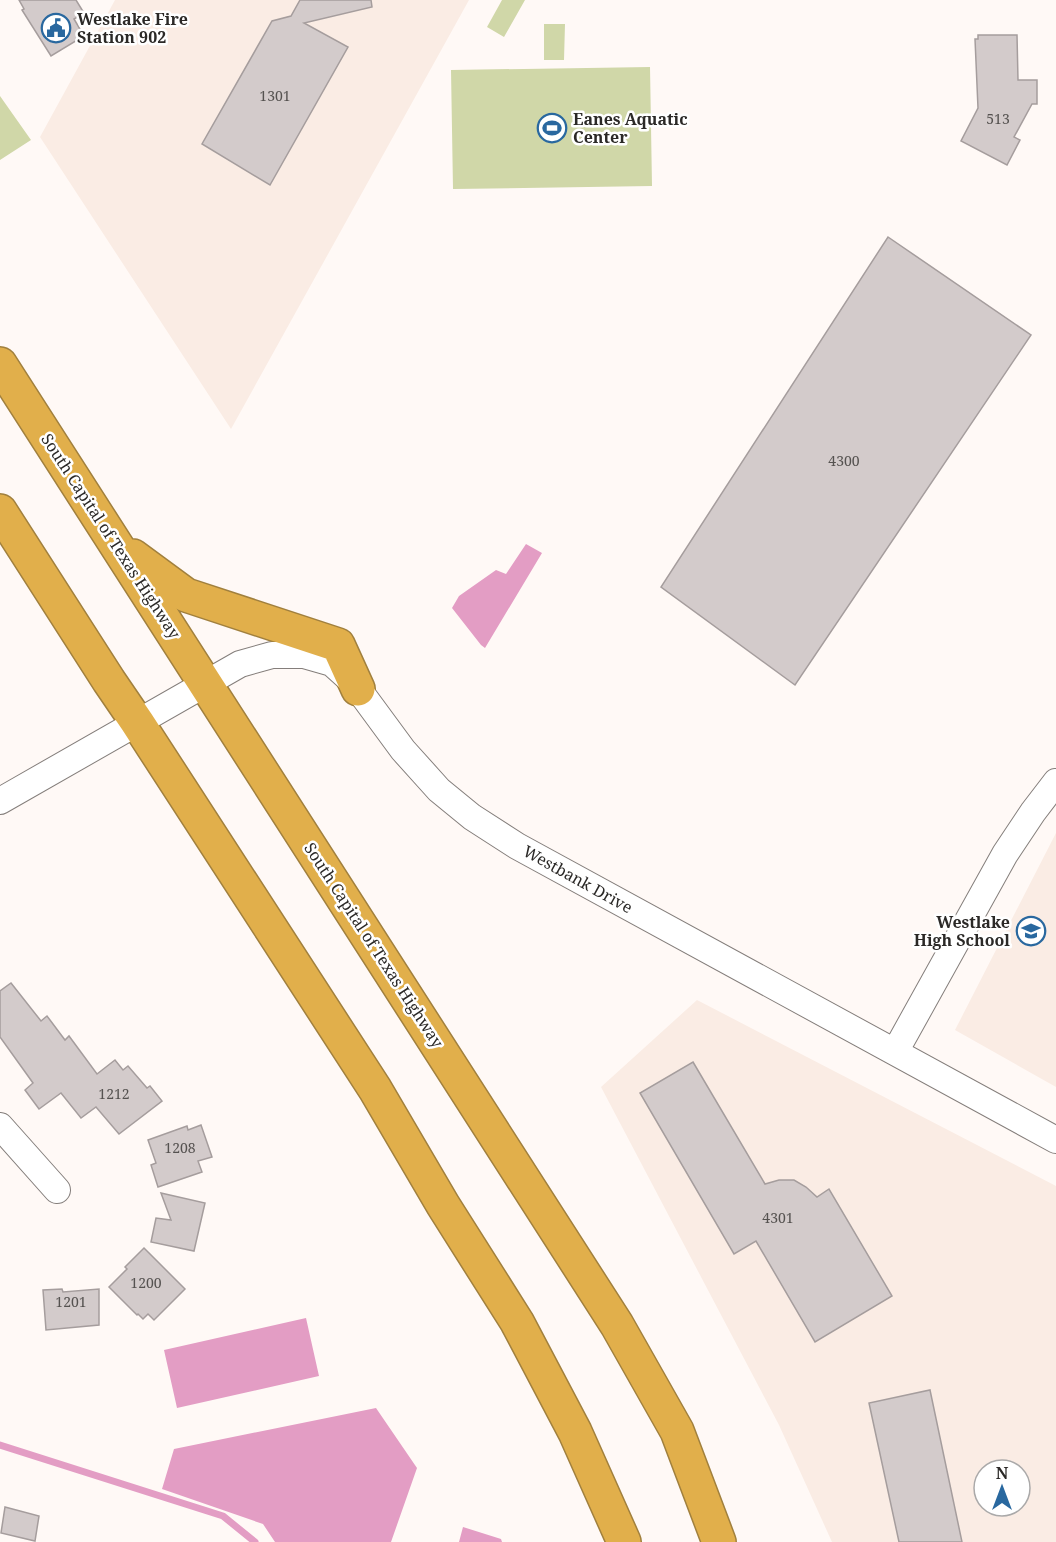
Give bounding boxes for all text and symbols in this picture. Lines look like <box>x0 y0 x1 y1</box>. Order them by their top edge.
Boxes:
place label: Westlake Fire Station 902 <box>77 8 188 48</box>
public building icon: Westlake Fire Station 902 <box>40 12 72 44</box>
house number: 1301 <box>259 86 291 105</box>
place label: Eanes Aquatic Center <box>573 108 688 148</box>
house number: 513 <box>986 109 1010 128</box>
sports icon: Eanes Aquatic Center <box>536 112 568 144</box>
street label: South Capital of Texas Highway <box>36 429 186 644</box>
house number: 4300 <box>828 451 860 470</box>
street label: South Capital of Texas Highway <box>299 838 449 1053</box>
street label: Westbank Drive <box>519 840 637 918</box>
place label: Westlake High School <box>914 911 1010 951</box>
school or university icon: Westlake High School <box>1015 915 1047 947</box>
house number: 1212 <box>98 1084 130 1103</box>
house number: 1208 <box>164 1138 196 1157</box>
house number: 4301 <box>762 1208 794 1227</box>
house number: 1200 <box>130 1273 162 1292</box>
house number: 1201 <box>55 1292 87 1311</box>
north arrow <box>972 1458 1032 1518</box>
text: N <box>996 1462 1009 1484</box>

